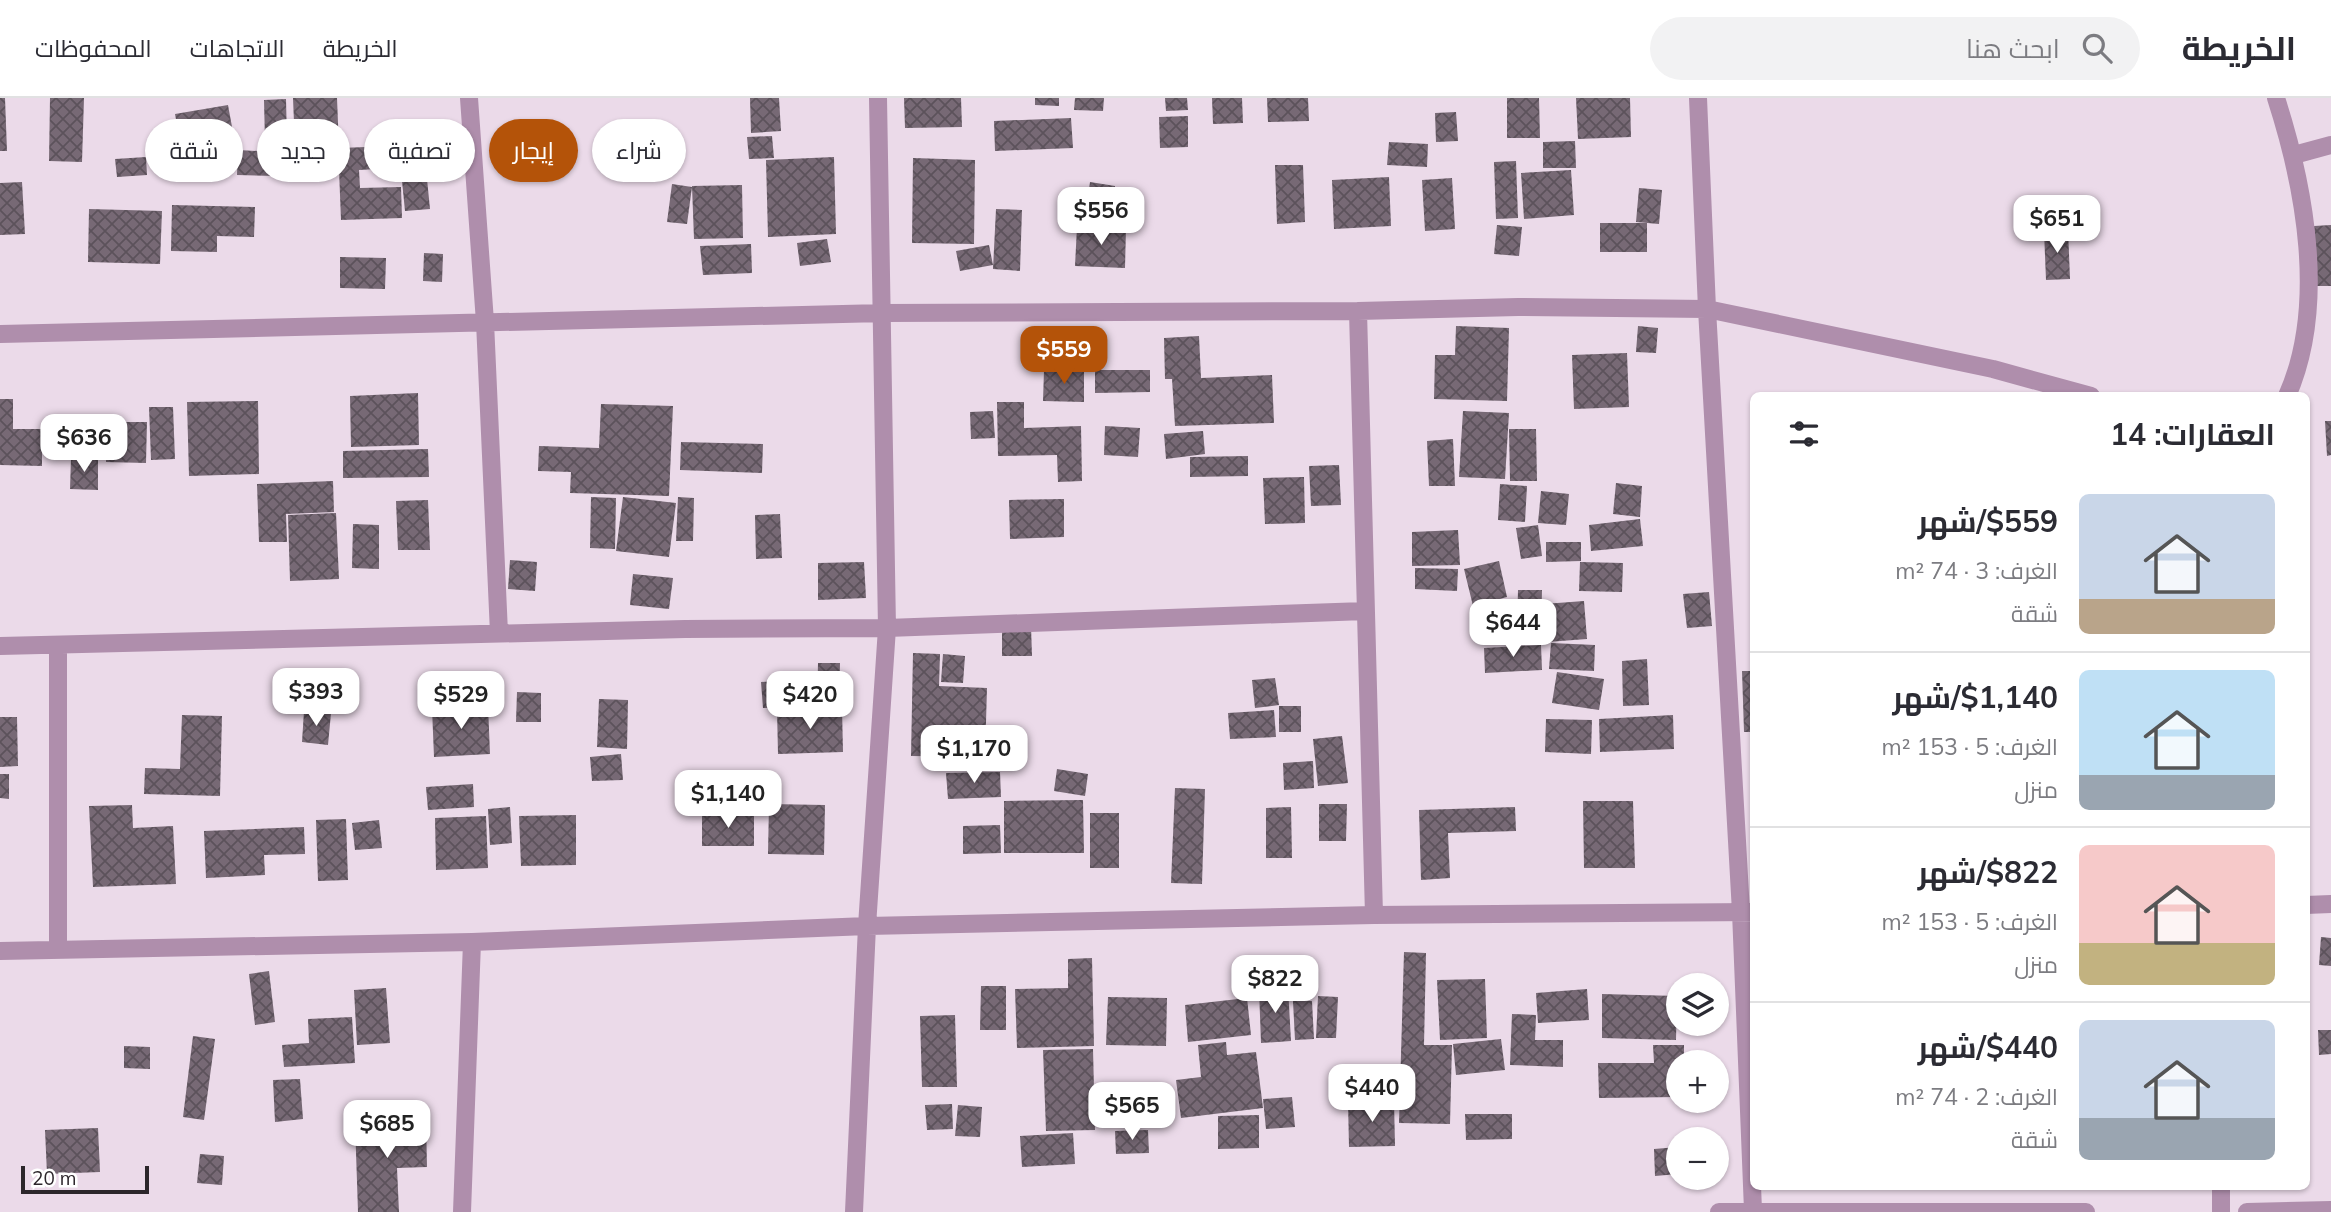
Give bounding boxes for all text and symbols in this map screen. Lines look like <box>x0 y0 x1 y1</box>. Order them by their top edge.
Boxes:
search box <box>1650 17 2140 80</box>
text: الخريطة <box>2182 27 2296 68</box>
icon: search <box>2078 29 2116 67</box>
text: ابحث هنا <box>1966 32 2060 65</box>
text: المحفوظات <box>35 33 152 63</box>
text: الاتجاهات <box>190 33 285 63</box>
text: الخريطة <box>323 33 398 63</box>
chip: شقة <box>145 119 243 182</box>
chip: جديد <box>257 119 350 182</box>
chip: تصفية <box>364 119 475 182</box>
chip: إيجار <box>489 119 578 182</box>
chip: شراء <box>592 119 686 182</box>
pin: $556 <box>1060 188 1142 247</box>
text: $556 <box>1073 195 1129 224</box>
pin: $651 <box>2016 195 2098 255</box>
text: $651 <box>2029 203 2085 232</box>
pin: $559 <box>1023 327 1105 386</box>
text: $559 <box>1036 334 1092 363</box>
pin: $636 <box>43 414 125 474</box>
icon: filters <box>1785 415 1823 453</box>
text: العقارات: 14 <box>2110 415 2275 453</box>
text: $636 <box>56 422 112 451</box>
text: $559/شهر <box>1918 502 2058 540</box>
icon: home <box>2135 522 2219 606</box>
text: الغرف: 3 · 74 m² <box>1895 556 2058 585</box>
text: شقة <box>2011 599 2058 628</box>
pin: $644 <box>1472 600 1554 659</box>
text: $644 <box>1485 607 1541 636</box>
pin: $393 <box>275 668 357 728</box>
pin: $529 <box>420 672 502 731</box>
pin: $420 <box>769 672 851 731</box>
text: $393 <box>288 676 344 705</box>
text: $1,140/شهر <box>1892 678 2058 716</box>
text: $529 <box>433 679 489 708</box>
text: $420 <box>782 679 838 708</box>
icon: home <box>2135 698 2219 782</box>
pin: $1,170 <box>917 726 1031 785</box>
text: الغرف: 5 · 153 m² <box>1881 732 2058 761</box>
text: $1,170 <box>937 733 1011 762</box>
pin: $1,140 <box>671 770 785 830</box>
text: منزل <box>2014 775 2058 804</box>
text: $1,140 <box>691 778 765 807</box>
text: $822/شهر <box>1918 853 2058 891</box>
icon: home <box>2135 873 2219 957</box>
text: الغرف: 5 · 153 m² <box>1881 907 2058 936</box>
text: منزل <box>2014 950 2058 979</box>
pin: $822 <box>1234 956 1316 1015</box>
text: $822 <box>1247 963 1303 992</box>
map controls <box>1666 973 1729 1190</box>
button: layers <box>1666 973 1729 1036</box>
text: $440/شهر <box>1918 1028 2058 1066</box>
icon: home <box>2135 1048 2219 1132</box>
button: + <box>1666 1050 1729 1113</box>
pin: $440 <box>1331 1065 1413 1124</box>
text: $440 <box>1344 1072 1400 1101</box>
pin: $565 <box>1091 1082 1173 1142</box>
text: الغرف: 2 · 74 m² <box>1895 1082 2058 1111</box>
text: $565 <box>1104 1090 1160 1119</box>
pin: $685 <box>346 1100 428 1160</box>
text: $685 <box>359 1108 415 1137</box>
text: شقة <box>2011 1125 2058 1154</box>
button: − <box>1666 1127 1729 1190</box>
scale bar <box>21 1163 149 1195</box>
text: 20 m <box>32 1166 76 1190</box>

